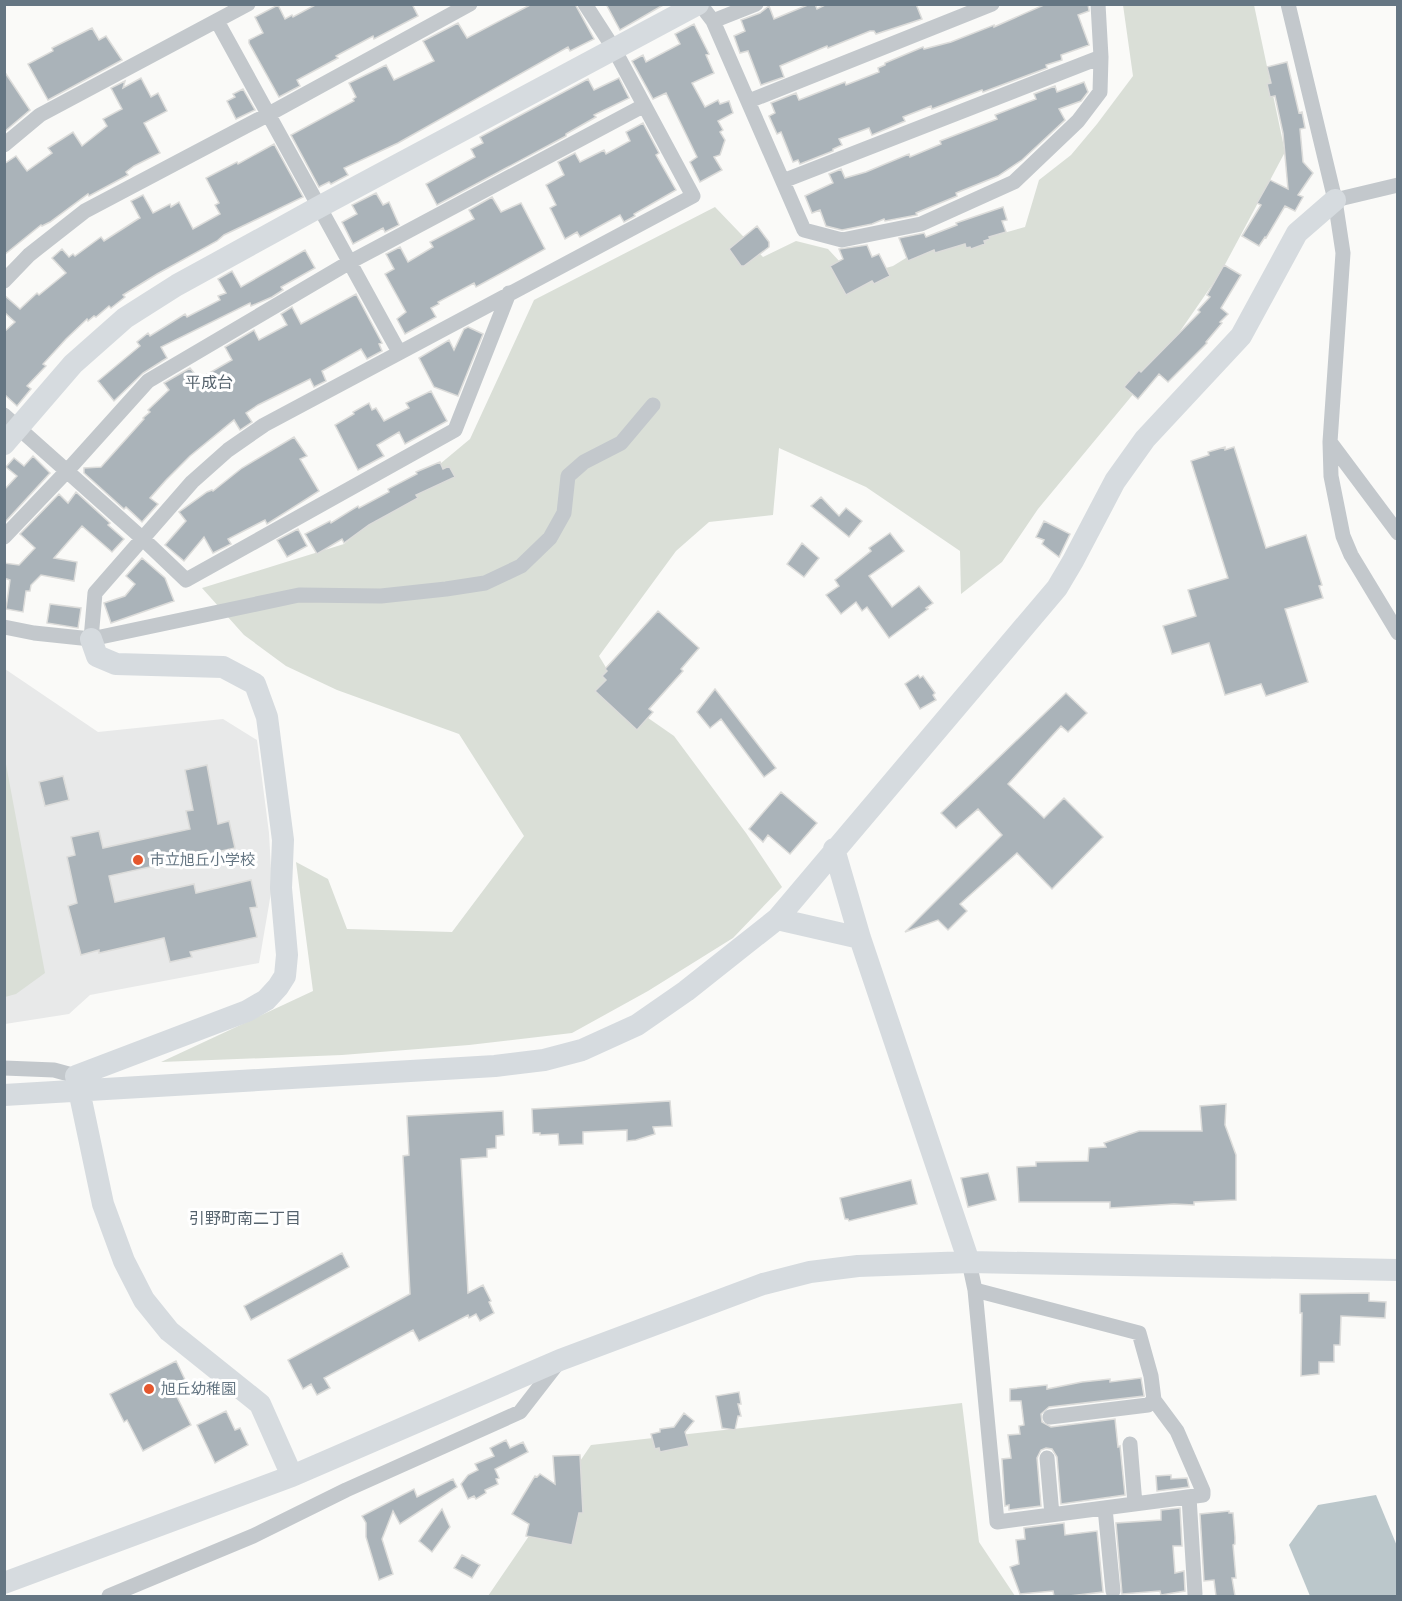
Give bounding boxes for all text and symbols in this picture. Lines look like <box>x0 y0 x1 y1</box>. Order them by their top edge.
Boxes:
district label: 平成台 <box>185 373 233 392</box>
place label: 市立旭丘小学校 <box>150 851 255 869</box>
marker: 市立旭丘小学校 <box>131 853 145 867</box>
district label: 引野町南二丁目 <box>189 1209 301 1228</box>
place label: 旭丘幼稚園 <box>161 1380 236 1398</box>
marker: 旭丘幼稚園 <box>142 1382 156 1396</box>

